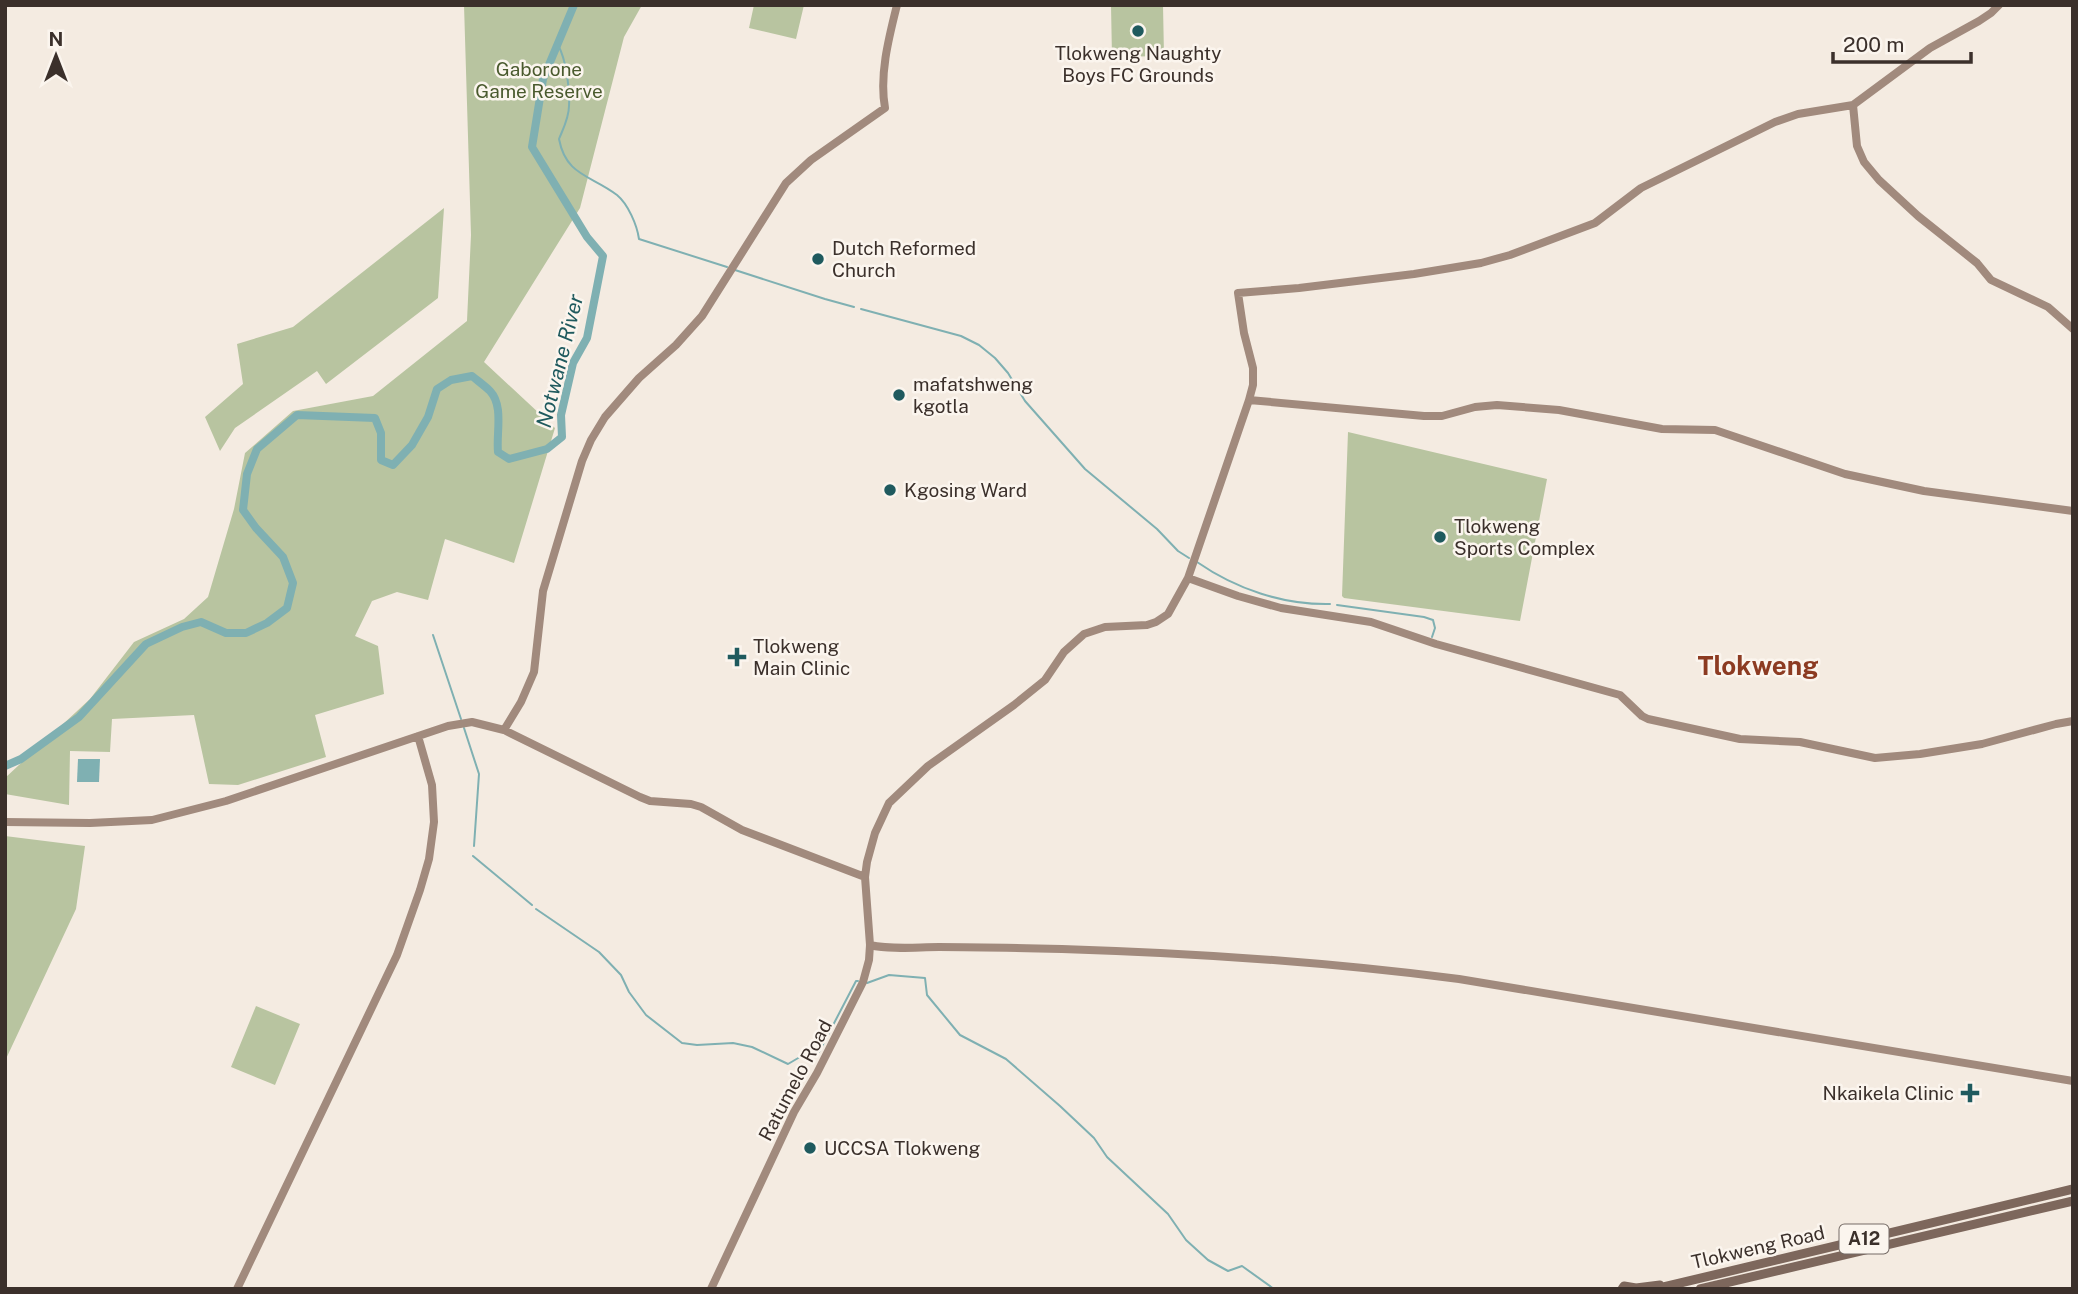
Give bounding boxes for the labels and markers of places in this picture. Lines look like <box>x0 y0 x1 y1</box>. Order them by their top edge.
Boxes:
marker: Tlokweng Naughty Boys FC Grounds <box>1130 23 1146 39</box>
place label: Tlokweng Naughty Boys FC Grounds <box>1055 42 1221 86</box>
place label: Dutch Reformed Church <box>832 237 976 281</box>
marker: Dutch Reformed Church <box>810 251 826 267</box>
place label: mafatshweng kgotla <box>913 373 1033 417</box>
marker: mafatshweng kgotla <box>891 387 907 403</box>
place label: Kgosing Ward <box>904 479 1027 501</box>
marker: Kgosing Ward <box>882 482 898 498</box>
place label: Tlokweng Sports Complex <box>1454 515 1595 559</box>
marker: Tlokweng Sports Complex <box>1432 529 1448 545</box>
place label: Tlokweng Main Clinic <box>753 635 850 679</box>
marker: Tlokweng Main Clinic <box>727 647 747 667</box>
place label: Nkaikela Clinic <box>1823 1082 1954 1104</box>
marker: Nkaikela Clinic <box>1960 1083 1980 1103</box>
place label: UCCSA Tlokweng <box>824 1137 981 1159</box>
marker: UCCSA Tlokweng <box>802 1140 818 1156</box>

